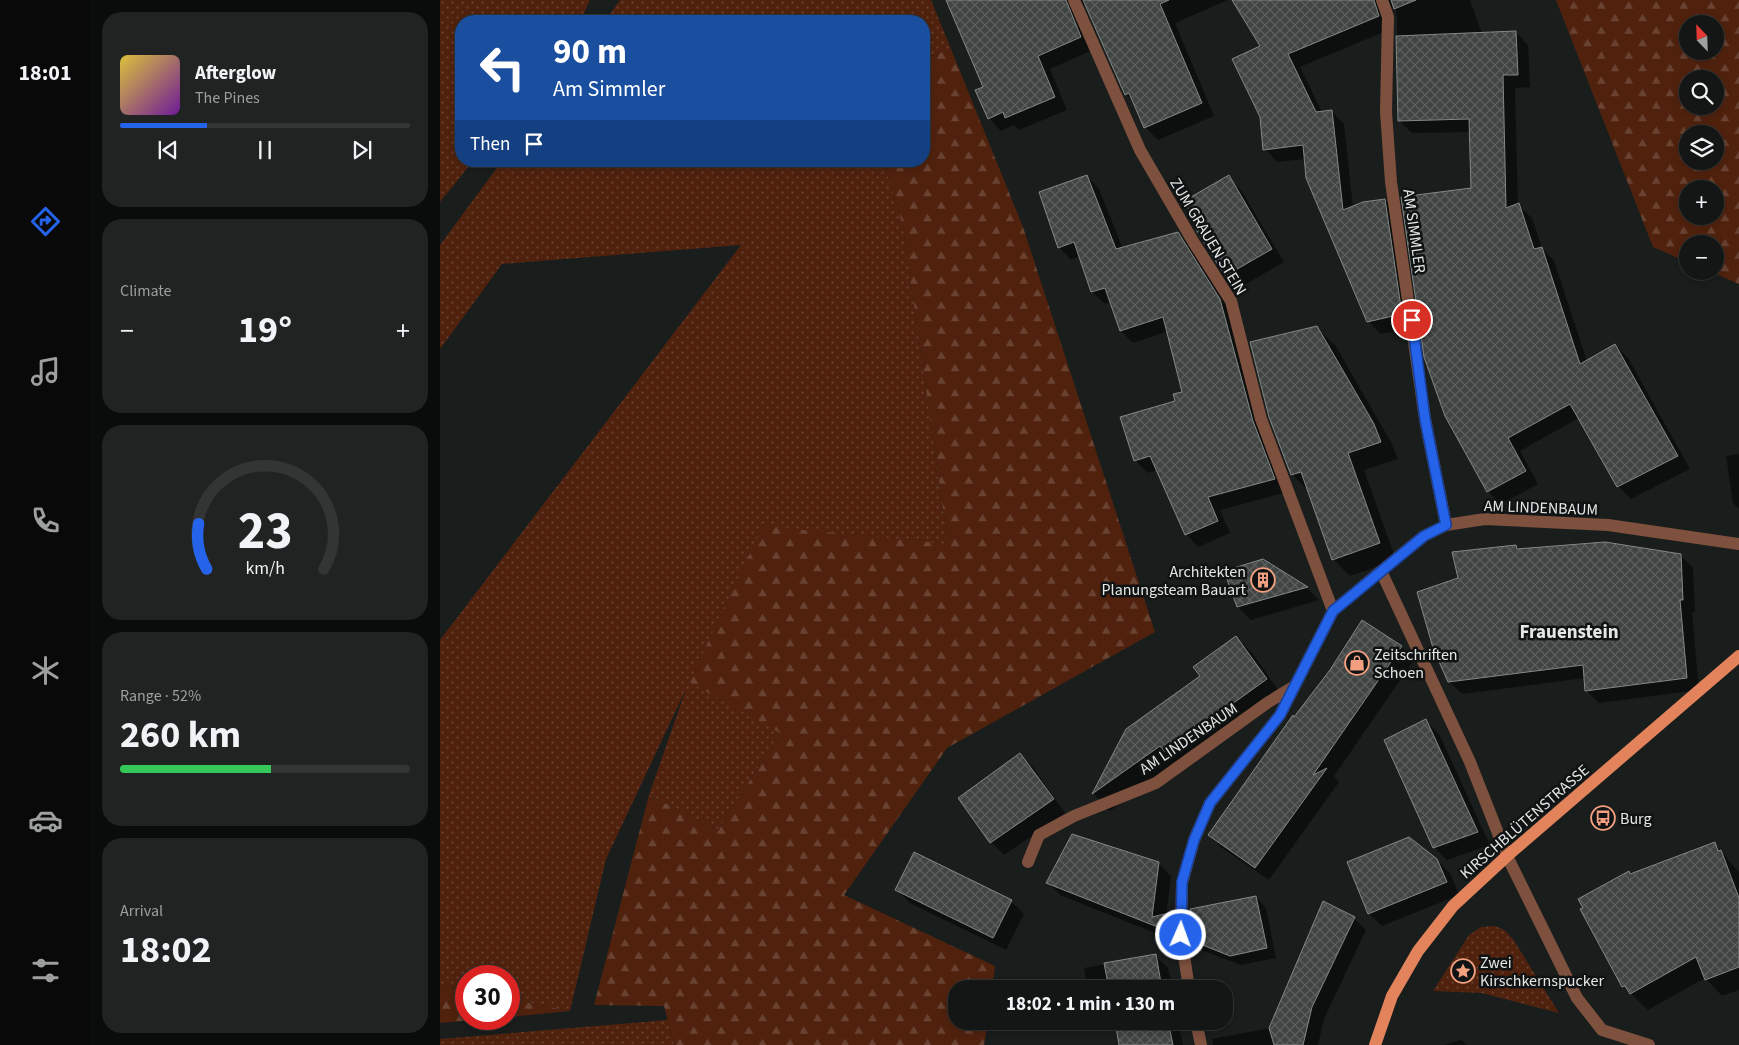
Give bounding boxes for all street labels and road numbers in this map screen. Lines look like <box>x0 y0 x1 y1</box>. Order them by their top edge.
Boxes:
street label: ZUM GRAUEN STEIN <box>1164 174 1252 299</box>
street label: AM SIMMLER <box>1397 188 1431 275</box>
street label: AM LINDENBAUM <box>1483 495 1598 521</box>
street label: AM LINDENBAUM <box>1135 698 1242 780</box>
street label: KIRSCHBLÜTENSTRASSE <box>1455 759 1594 884</box>

